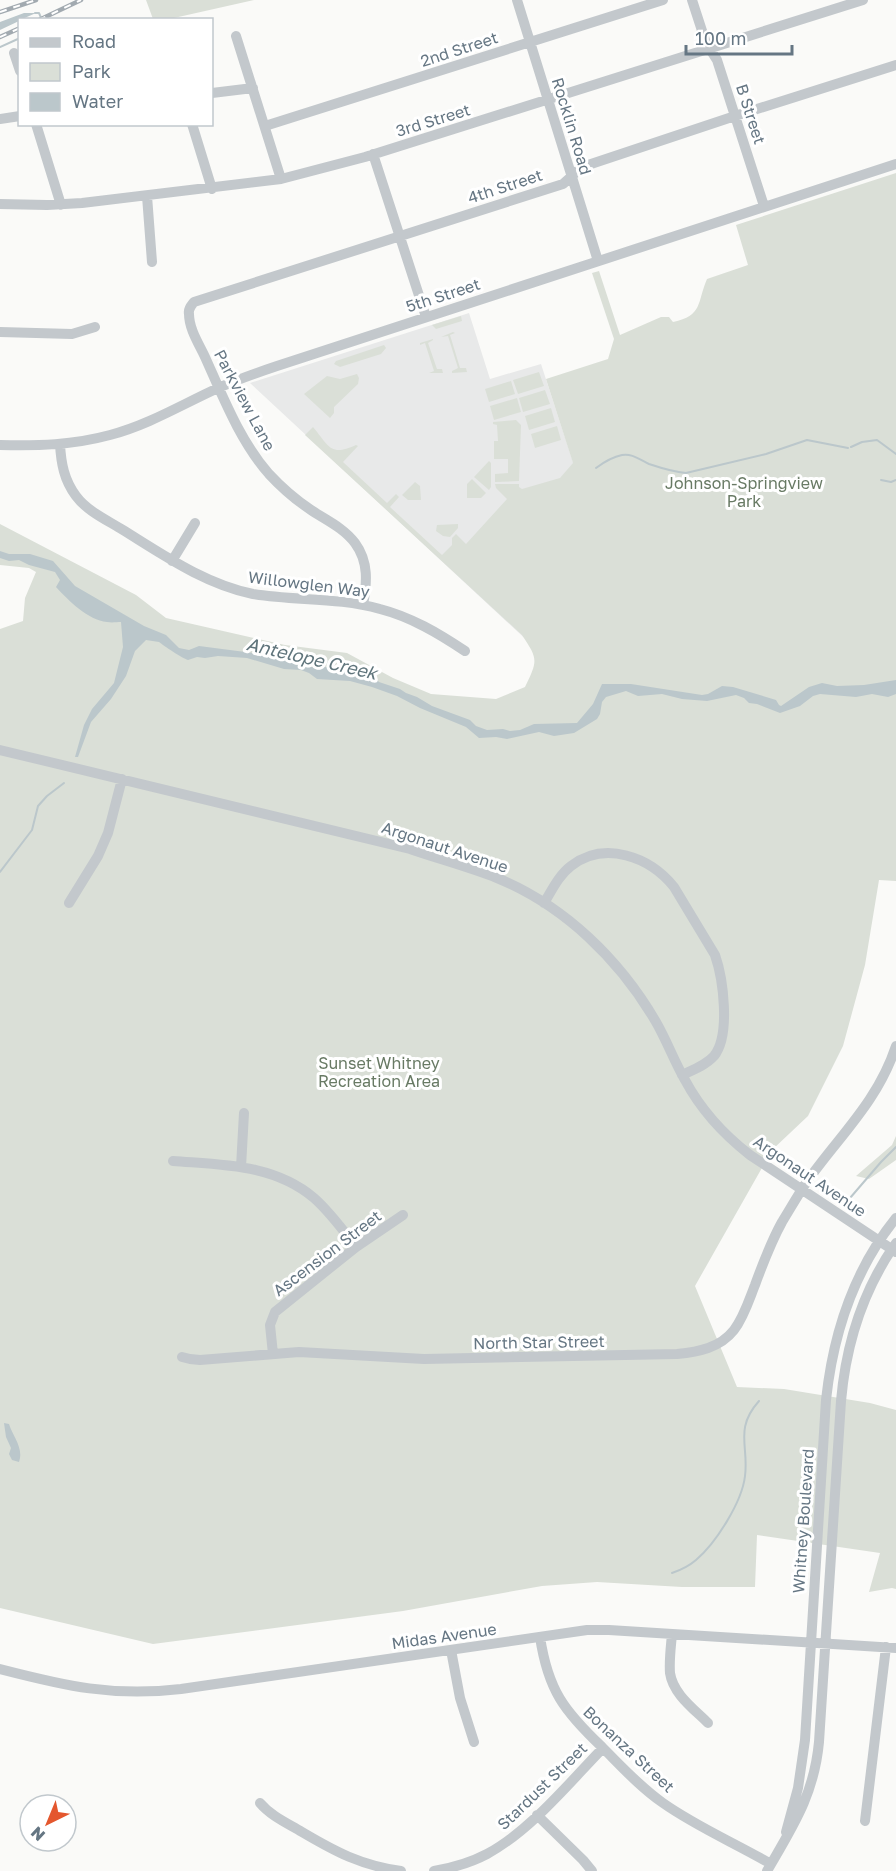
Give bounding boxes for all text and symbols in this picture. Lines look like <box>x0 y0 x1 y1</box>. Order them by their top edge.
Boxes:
legend <box>18 18 213 126</box>
scale bar <box>686 18 792 56</box>
street label: 2nd Street <box>418 27 500 71</box>
text: 100 m <box>695 27 746 49</box>
text: Road <box>72 30 116 52</box>
text: Park <box>72 60 111 82</box>
street label: Rocklin Road <box>548 75 596 177</box>
street label: B Street <box>732 81 770 147</box>
text: Water <box>72 90 123 112</box>
street label: 3rd Street <box>393 99 473 141</box>
street label: 4th Street <box>465 165 545 207</box>
street label: 5th Street <box>403 274 483 316</box>
street label: Parkview Lane <box>210 346 280 454</box>
park label: Johnson-Springview Park <box>665 473 823 511</box>
street label: Willowglen Way <box>247 567 371 601</box>
water label: Antelope Creek <box>245 632 381 684</box>
street label: Argonaut Avenue <box>379 817 511 877</box>
park label: Sunset Whitney Recreation Area <box>318 1053 440 1091</box>
street label: Argonaut Avenue <box>750 1131 870 1221</box>
street label: Ascension Street <box>269 1206 385 1300</box>
street label: North Star Street <box>473 1331 605 1353</box>
street label: Whitney Boulevard <box>788 1448 818 1594</box>
street label: Midas Avenue <box>390 1619 498 1653</box>
street label: Bonanza Street <box>579 1702 679 1796</box>
street label: Stardust Street <box>493 1738 591 1834</box>
north arrow <box>18 1793 78 1853</box>
text: N <box>26 1823 49 1845</box>

